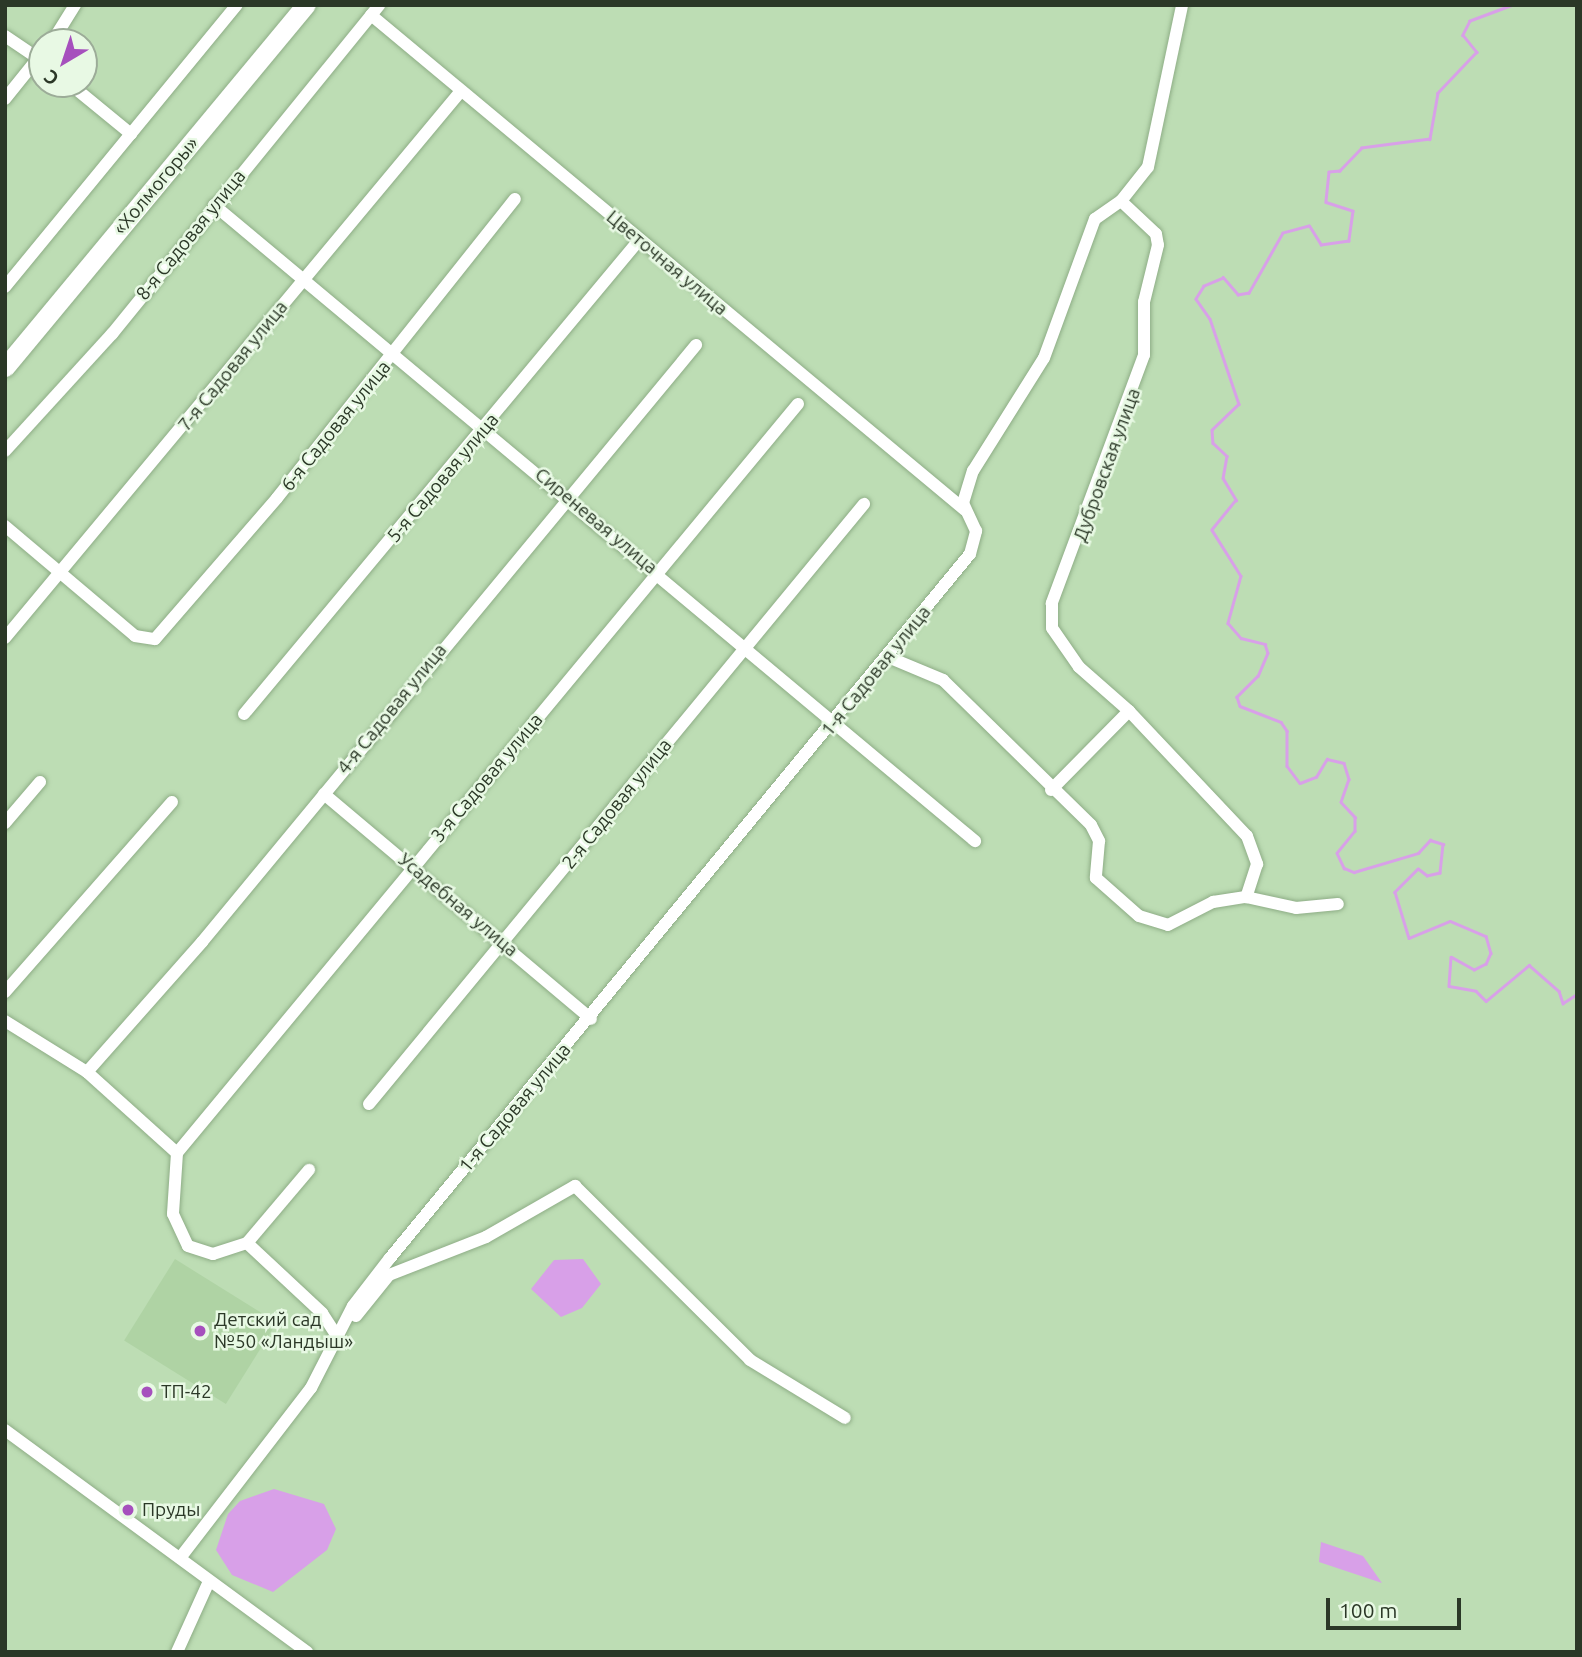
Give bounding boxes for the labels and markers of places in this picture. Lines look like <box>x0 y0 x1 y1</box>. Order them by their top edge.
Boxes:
place label: Детский сад №50 «Ландыш» <box>214 1309 353 1353</box>
marker: Детский сад №50 «Ландыш» <box>192 1323 208 1339</box>
place label: ТП-42 <box>161 1381 212 1403</box>
marker: ТП-42 <box>139 1384 155 1400</box>
place label: Пруды <box>142 1499 200 1521</box>
marker: Пруды <box>120 1502 136 1518</box>

